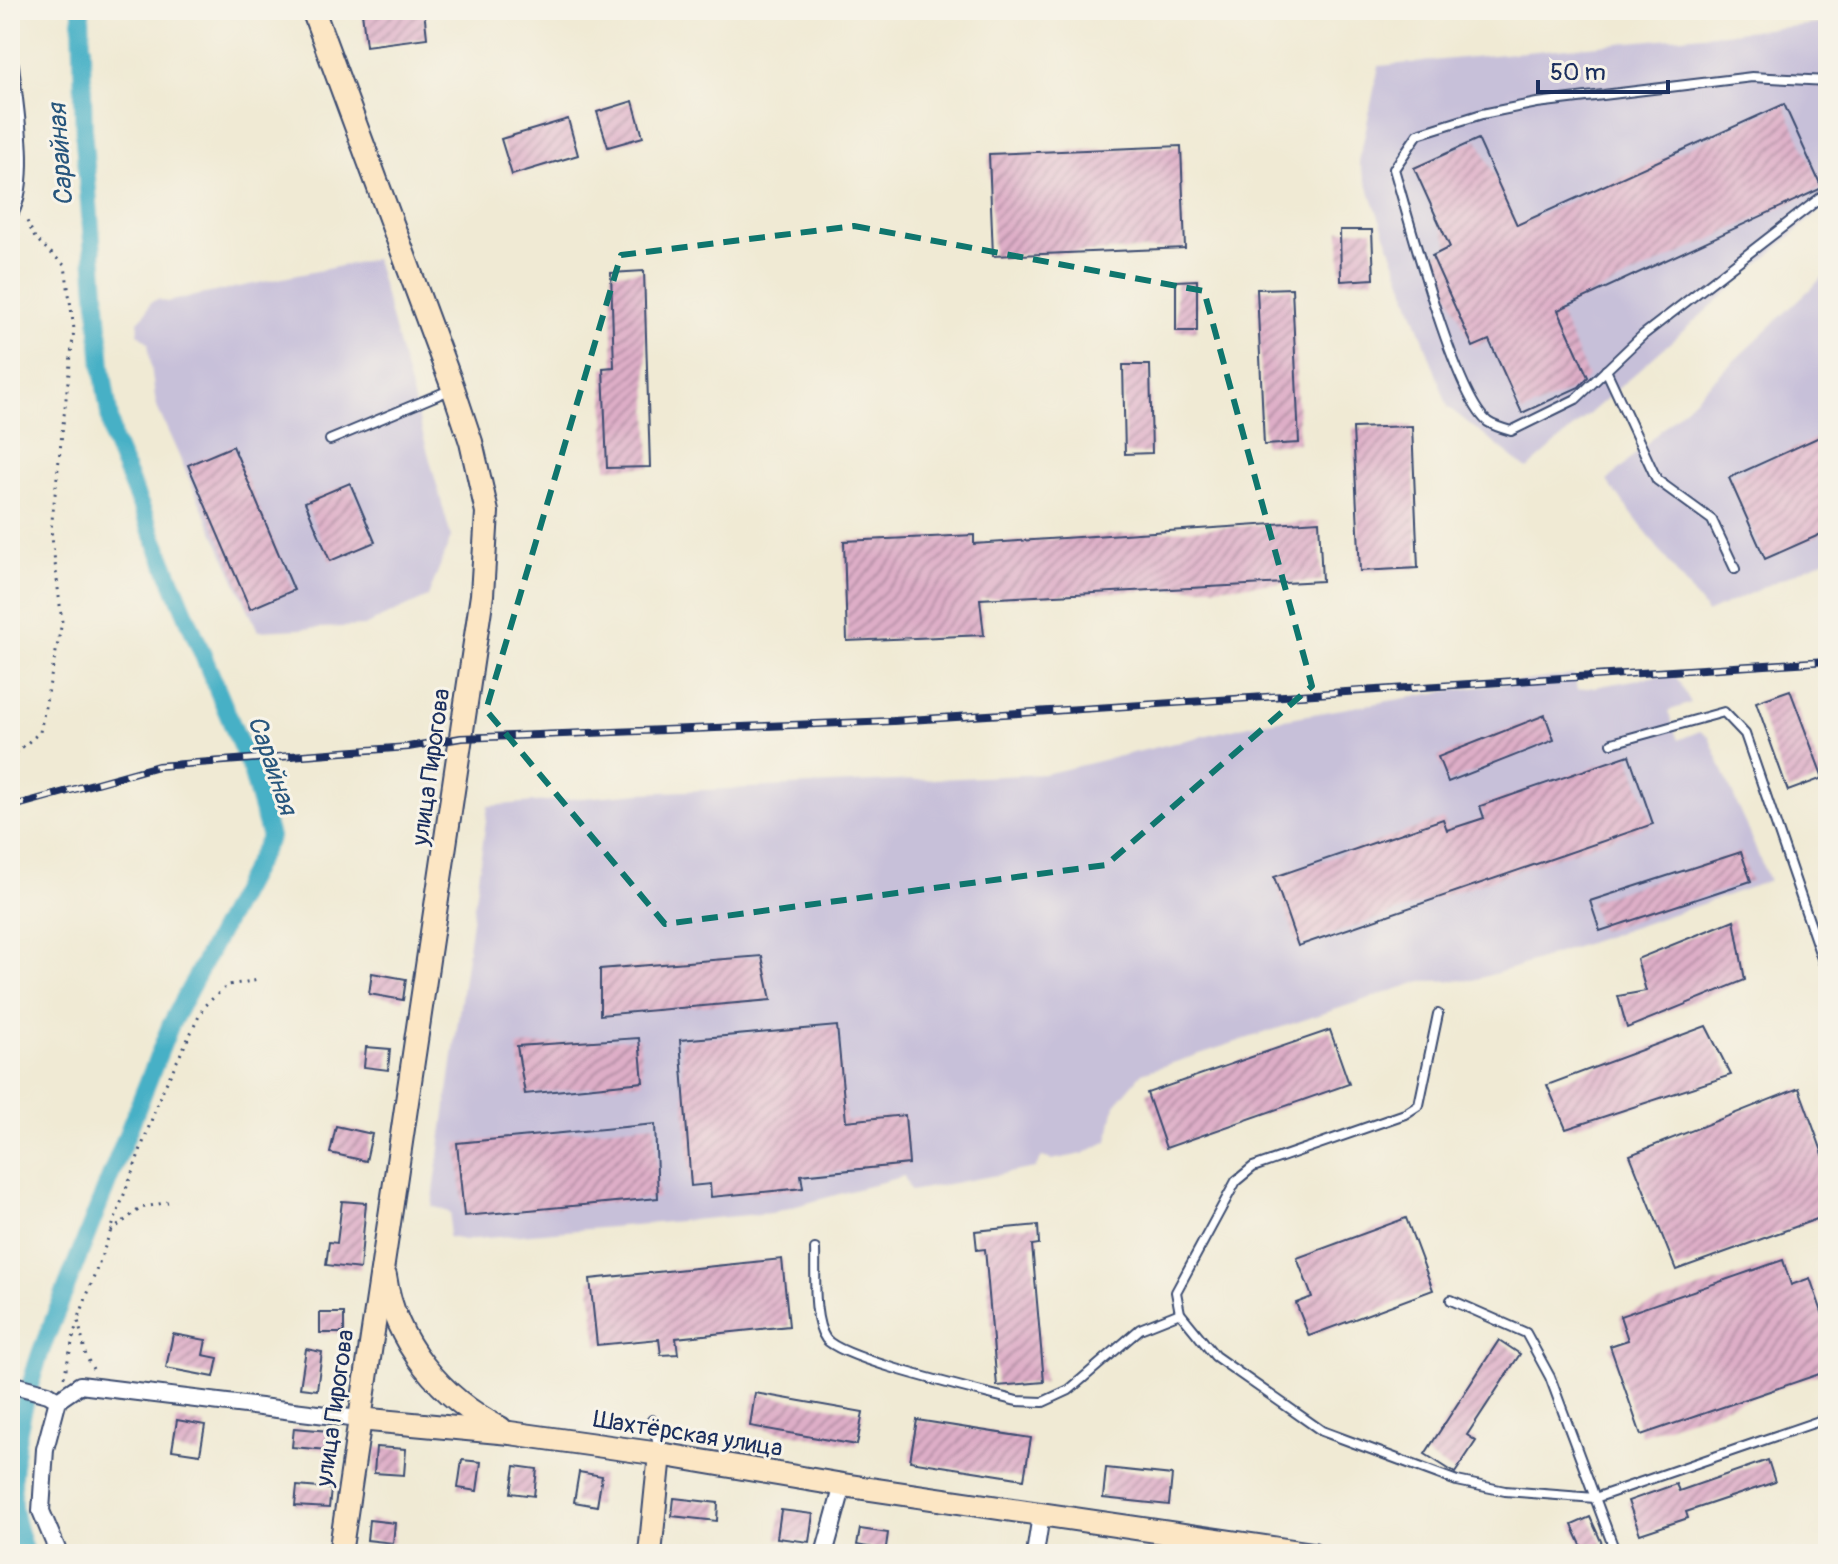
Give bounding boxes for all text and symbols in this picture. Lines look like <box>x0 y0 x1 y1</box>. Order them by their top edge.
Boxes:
scale bar <box>1538 44 1668 94</box>
text: 50 m <box>1550 58 1606 87</box>
water label: Сарайная <box>41 100 81 207</box>
street label: улица Пирогова <box>405 687 456 848</box>
water label: Сарайная <box>240 711 305 821</box>
street label: улица Пирогова <box>309 1328 360 1489</box>
street label: Шахтёрская улица <box>591 1405 785 1463</box>

